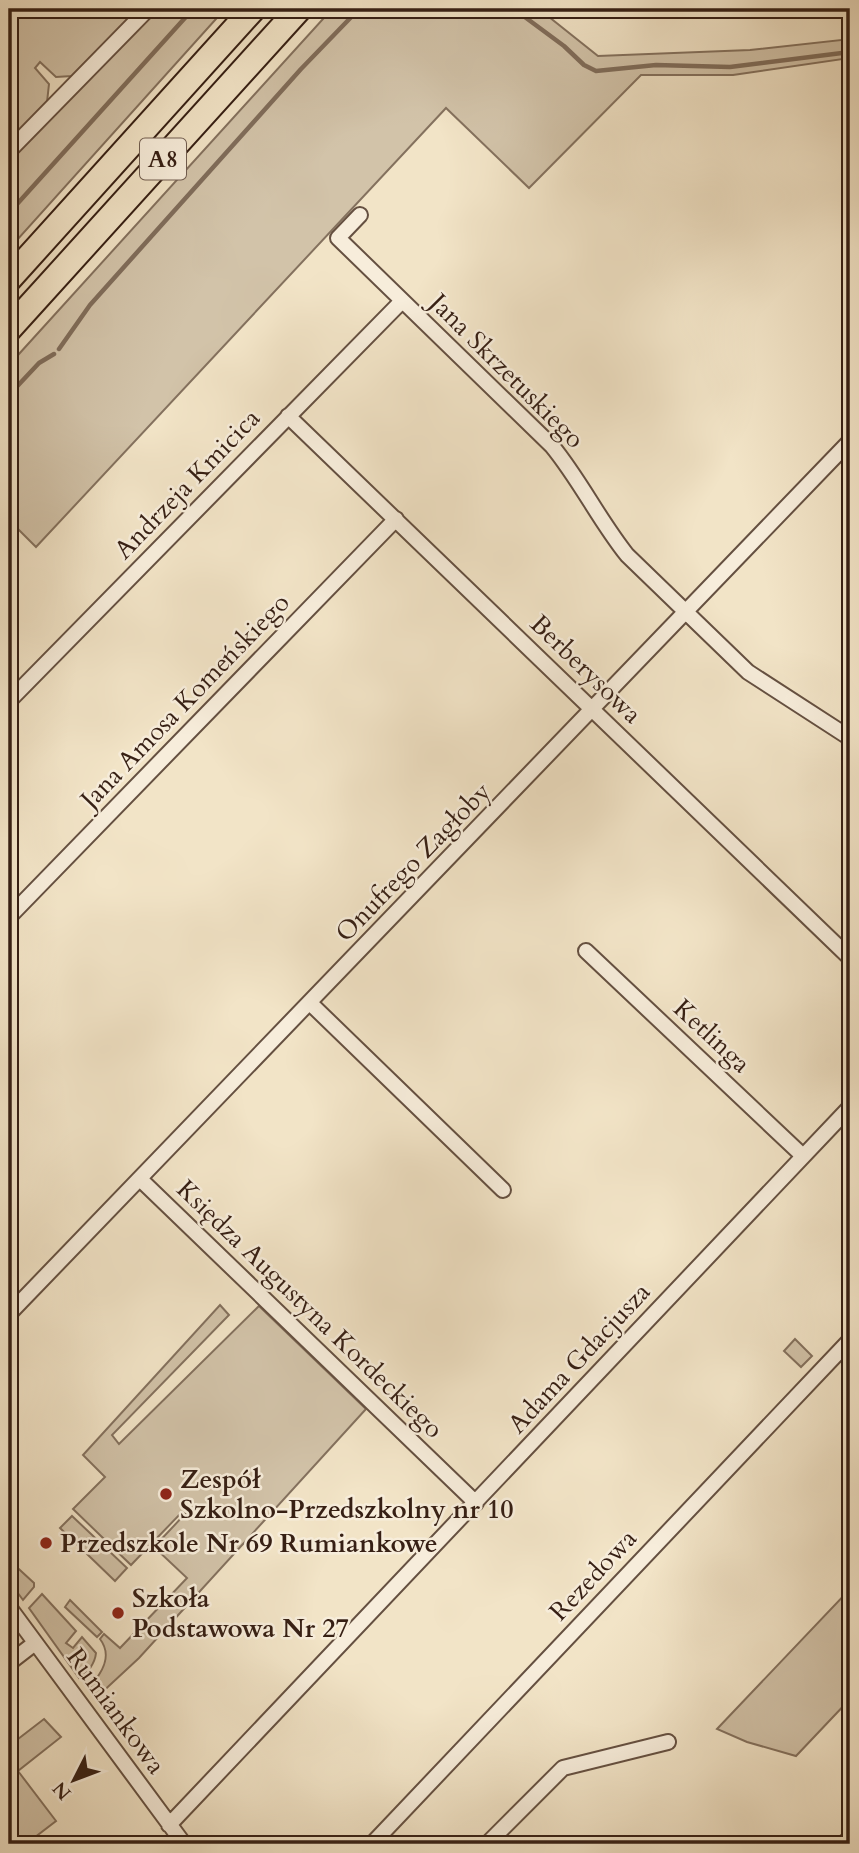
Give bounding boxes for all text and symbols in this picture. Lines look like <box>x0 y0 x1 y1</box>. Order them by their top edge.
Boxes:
road number: A8 <box>140 139 186 180</box>
street label: Jana Skrzetuskiego <box>419 283 592 456</box>
street label: Andrzeja Kmicica <box>106 401 268 567</box>
street label: Jana Amosa Komeńskiego <box>70 586 297 819</box>
street label: Berberysowa <box>522 607 650 731</box>
street label: Onufrego Zagłoby <box>328 774 499 950</box>
street label: Ketlinga <box>666 991 758 1081</box>
street label: Księdza Augustyna Kordeckiego <box>169 1172 451 1446</box>
street label: Adama Gdacjusza <box>500 1275 658 1441</box>
place label: Zespół Szkolno-Przedszkolny nr 10 <box>180 1462 514 1527</box>
marker: Zespół Szkolno-Przedszkolny nr 10 <box>158 1486 174 1502</box>
street label: Rezedowa <box>542 1522 644 1628</box>
place label: Przedszkole Nr 69 Rumiankowe <box>60 1526 438 1561</box>
marker: Przedszkole Nr 69 Rumiankowe <box>38 1535 54 1551</box>
place label: Szkoła Podstawowa Nr 27 <box>132 1581 349 1646</box>
marker: Szkoła Podstawowa Nr 27 <box>110 1605 126 1621</box>
street label: Rumiankowa <box>58 1641 174 1781</box>
north arrow <box>38 1744 108 1814</box>
text: N <box>47 1776 77 1806</box>

